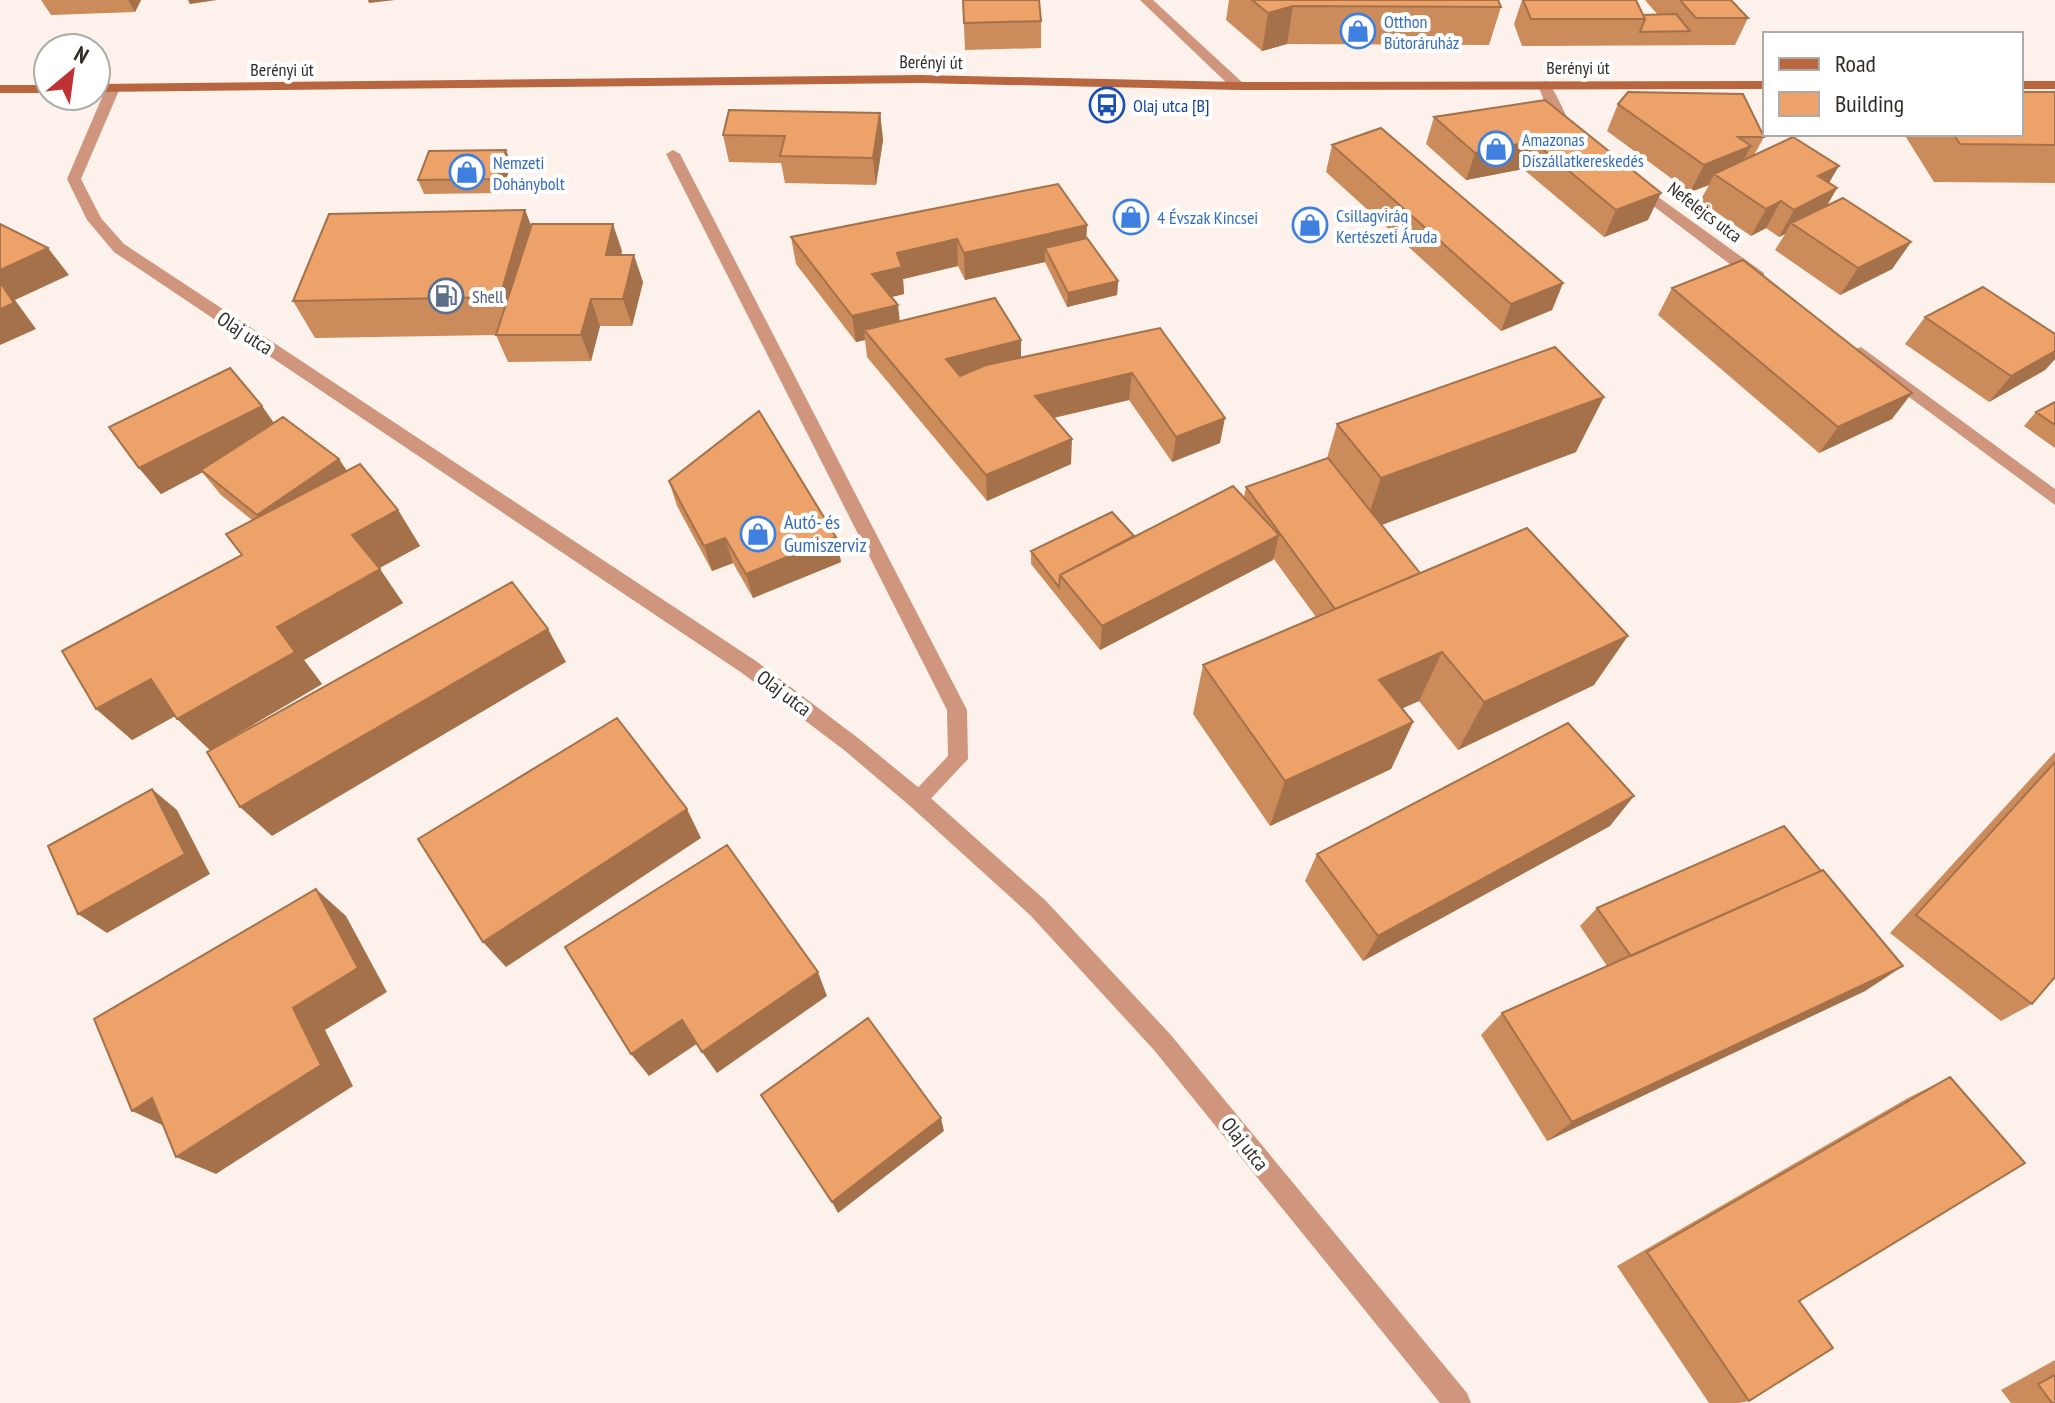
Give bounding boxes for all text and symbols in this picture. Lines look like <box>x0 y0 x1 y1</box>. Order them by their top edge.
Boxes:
place label: Otthon Bútoráruház <box>1384 10 1459 54</box>
shop icon: Otthon Bútoráruház <box>1339 12 1377 50</box>
north arrow <box>32 32 112 112</box>
legend <box>1763 32 2023 136</box>
text: N <box>70 39 94 70</box>
text: Road <box>1835 48 1876 79</box>
street label: Berényi út <box>899 50 963 74</box>
street label: Berényi út <box>1546 56 1610 79</box>
street label: Berényi út <box>250 58 314 81</box>
bus stop icon: Olaj utca [B] <box>1088 86 1126 124</box>
text: Building <box>1835 88 1904 119</box>
place label: Olaj utca [B] <box>1133 94 1209 117</box>
place label: Amazonas Díszállatkereskedés <box>1522 128 1644 172</box>
shop icon: Amazonas Díszállatkereskedés <box>1477 130 1515 168</box>
place label: Nemzeti Dohánybolt <box>493 151 565 195</box>
shop icon: Nemzeti Dohánybolt <box>448 153 486 191</box>
street label: Nefelejcs utca <box>1663 177 1747 247</box>
shop icon: 4 Évszak Kincsei <box>1112 198 1150 236</box>
place label: Csillagvirág Kertészeti Áruda <box>1336 204 1437 248</box>
place label: 4 Évszak Kincsei <box>1157 206 1258 229</box>
shop icon: Csillagvirág Kertészeti Áruda <box>1291 206 1329 244</box>
fuel station icon: Shell <box>427 277 465 315</box>
place label: Shell <box>472 285 504 308</box>
street label: Olaj utca <box>212 305 278 361</box>
place label: Autó- és Gumiszerviz <box>784 509 867 558</box>
shop icon: Autó- és Gumiszerviz <box>739 515 777 553</box>
street label: Olaj utca <box>752 664 816 722</box>
street label: Olaj utca <box>1216 1112 1274 1176</box>

